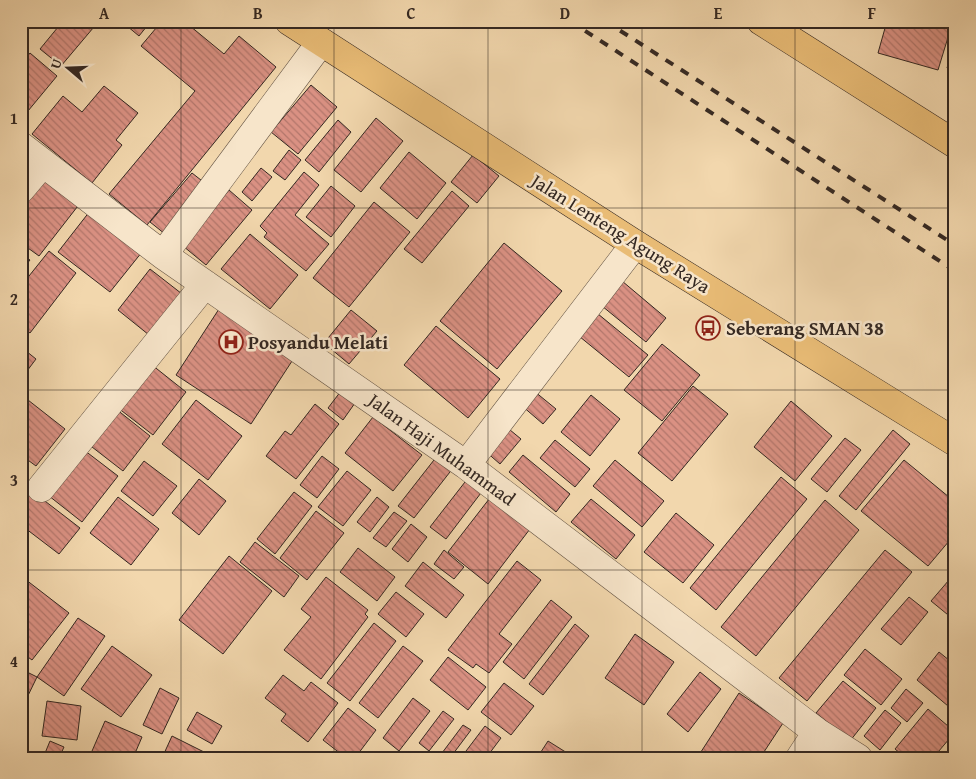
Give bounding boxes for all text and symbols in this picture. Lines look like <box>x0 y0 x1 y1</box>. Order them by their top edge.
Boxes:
text: A <box>99 1 110 25</box>
text: B <box>253 1 263 25</box>
text: C <box>406 1 416 25</box>
text: D <box>560 1 570 25</box>
text: E <box>714 1 723 25</box>
text: F <box>868 1 876 25</box>
north arrow <box>42 42 92 92</box>
text: U <box>45 56 67 71</box>
text: 1 <box>10 106 18 130</box>
street label: Jalan Lenteng Agung Raya <box>524 165 716 300</box>
text: 2 <box>10 287 18 311</box>
place label: Seberang SMAN 38 <box>726 314 884 342</box>
bus stop icon: Seberang SMAN 38 <box>695 315 721 341</box>
place label: Posyandu Melati <box>248 328 388 356</box>
hospital icon: Posyandu Melati <box>218 329 244 355</box>
street label: Jalan Haji Muhammad <box>361 385 522 513</box>
text: 3 <box>10 468 18 492</box>
text: 4 <box>10 649 18 673</box>

